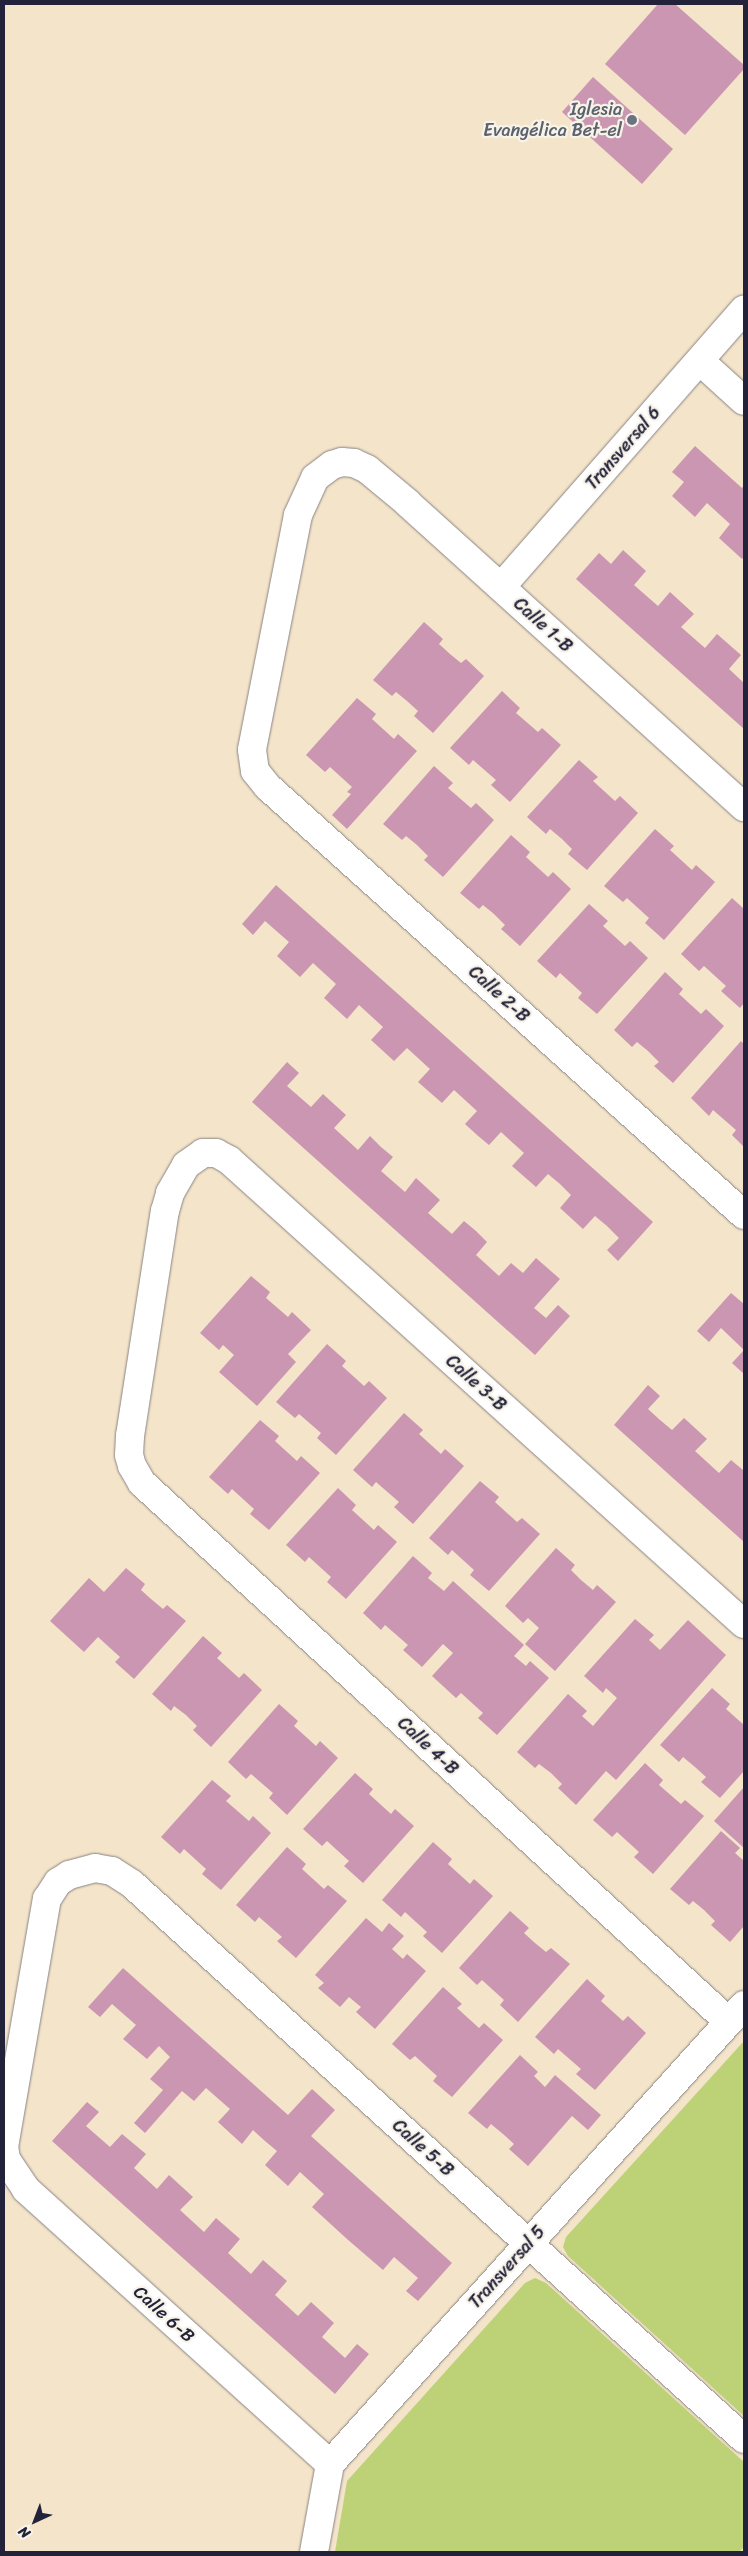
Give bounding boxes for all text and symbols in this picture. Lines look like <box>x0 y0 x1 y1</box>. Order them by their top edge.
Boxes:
place label: Iglesia Evangélica Bet-el <box>483 99 622 142</box>
marker: Iglesia Evangélica Bet-el <box>626 114 638 126</box>
street label: Transversal 6 <box>581 402 665 494</box>
street label: Calle 1-B <box>509 593 577 657</box>
street label: Calle 2-B <box>464 961 534 1027</box>
street label: Calle 3-B <box>441 1350 511 1416</box>
street label: Calle 4-B <box>393 1712 463 1780</box>
street label: Calle 5-B <box>388 2115 458 2181</box>
street label: Transversal 5 <box>464 2221 550 2313</box>
street label: Calle 6-B <box>129 2281 199 2347</box>
north arrow <box>10 2496 60 2546</box>
text: N <box>12 2520 37 2545</box>

